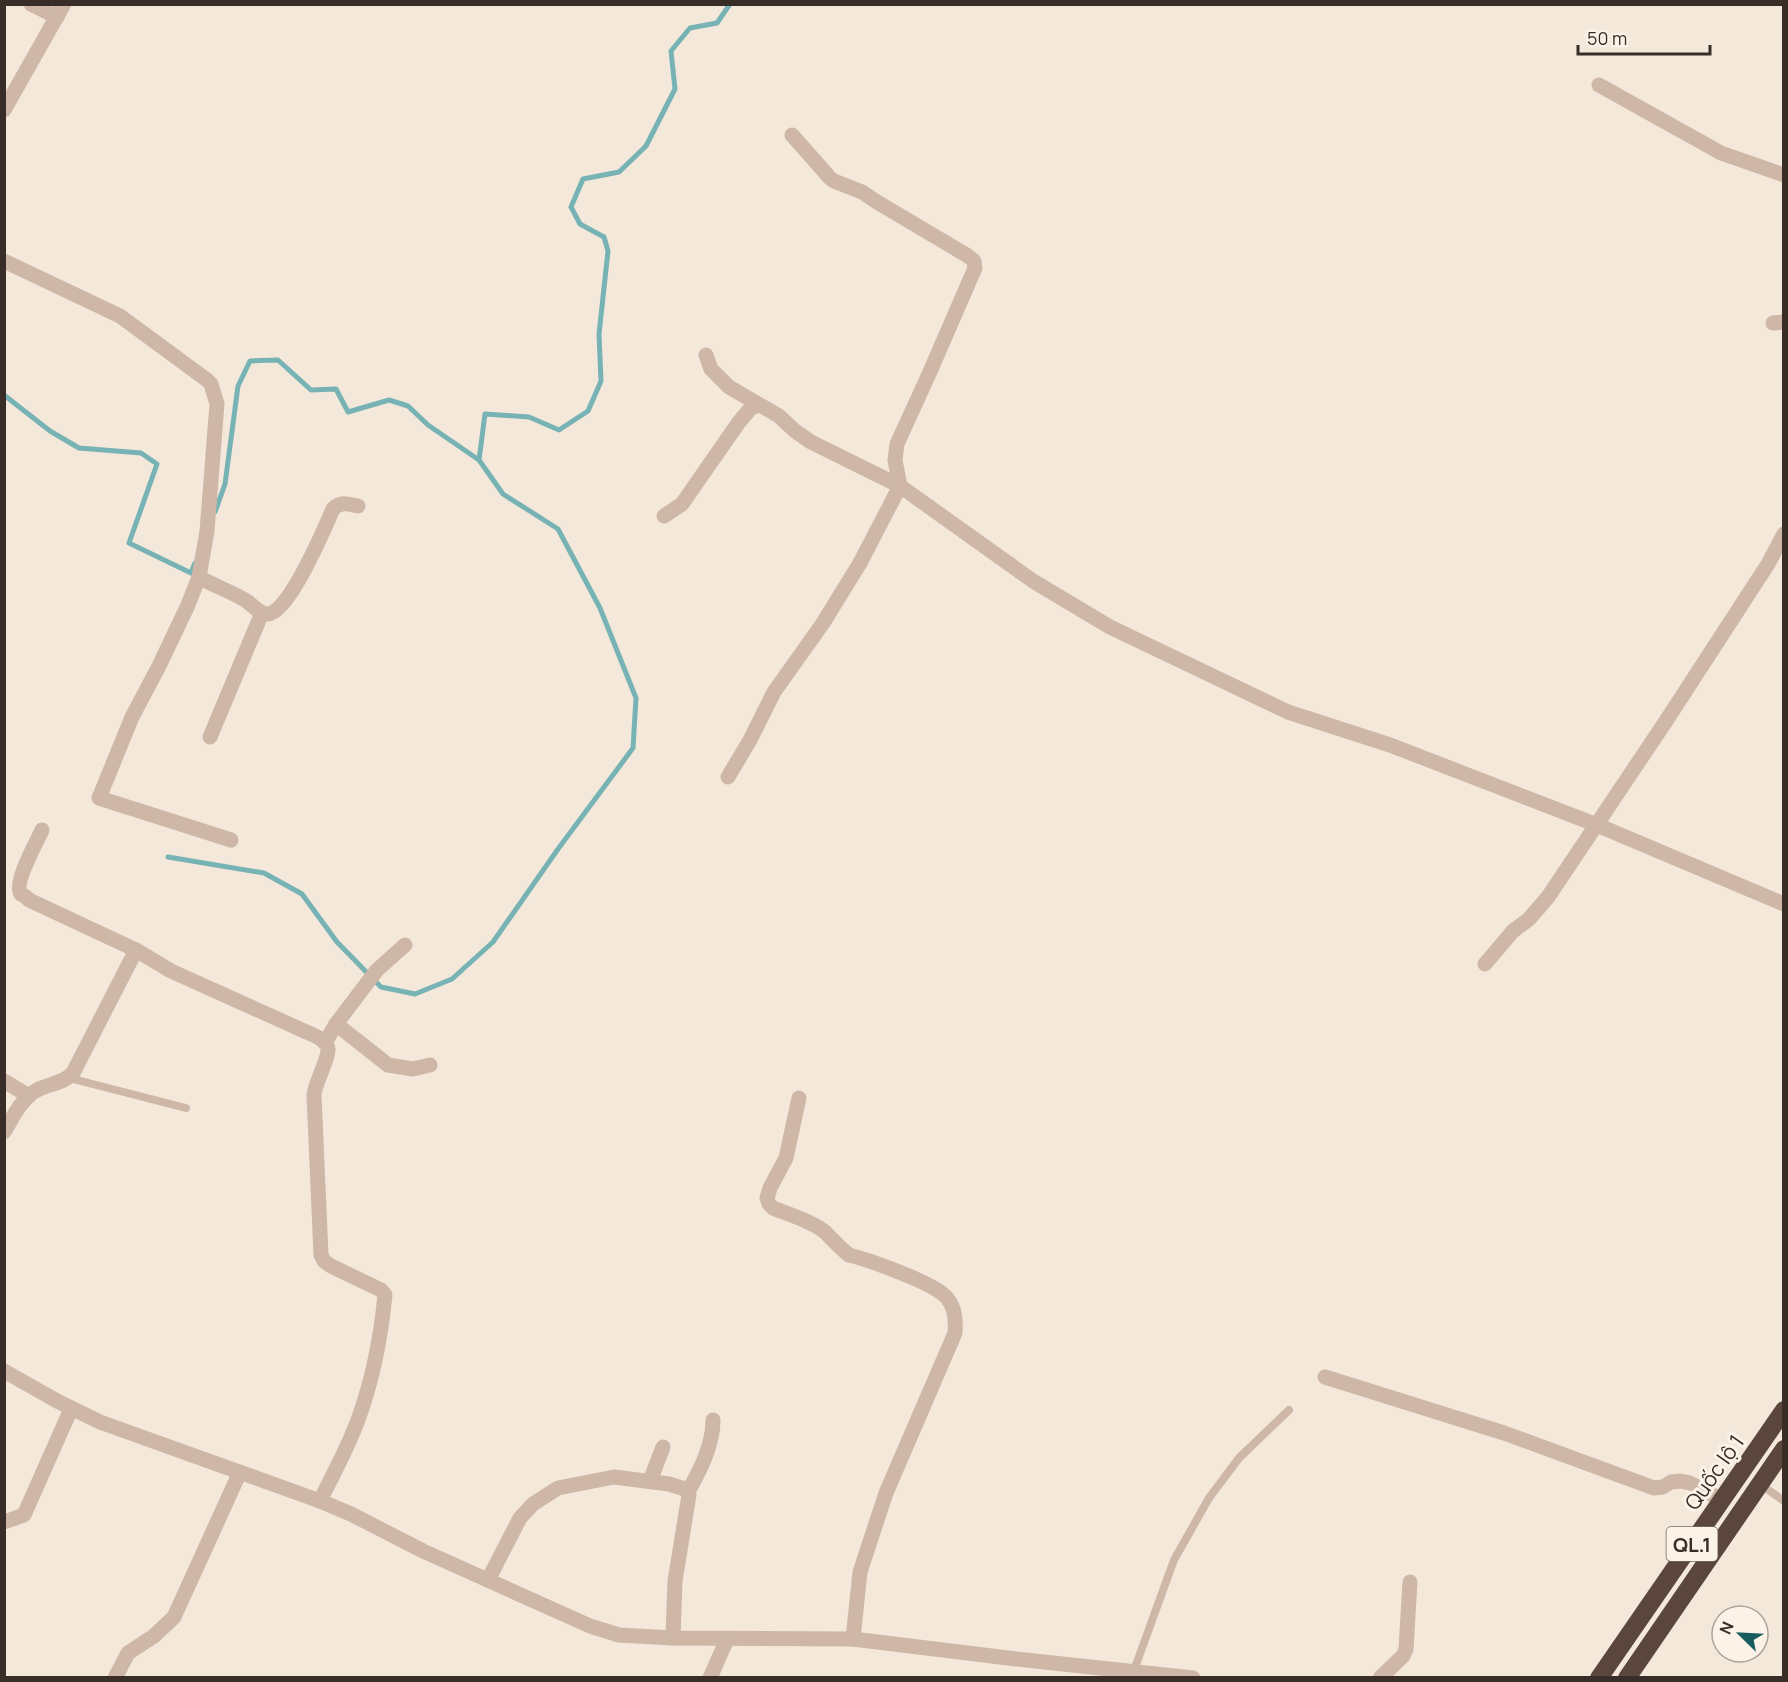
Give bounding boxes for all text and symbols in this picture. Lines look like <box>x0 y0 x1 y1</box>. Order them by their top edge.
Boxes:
scale bar <box>1578 18 1710 56</box>
text: 50 m <box>1587 26 1627 50</box>
street label: Quốc lộ 1 <box>1678 1429 1750 1515</box>
road number: QL.1 <box>1666 1527 1718 1561</box>
north arrow <box>1710 1604 1770 1664</box>
text: N <box>1714 1618 1739 1638</box>

